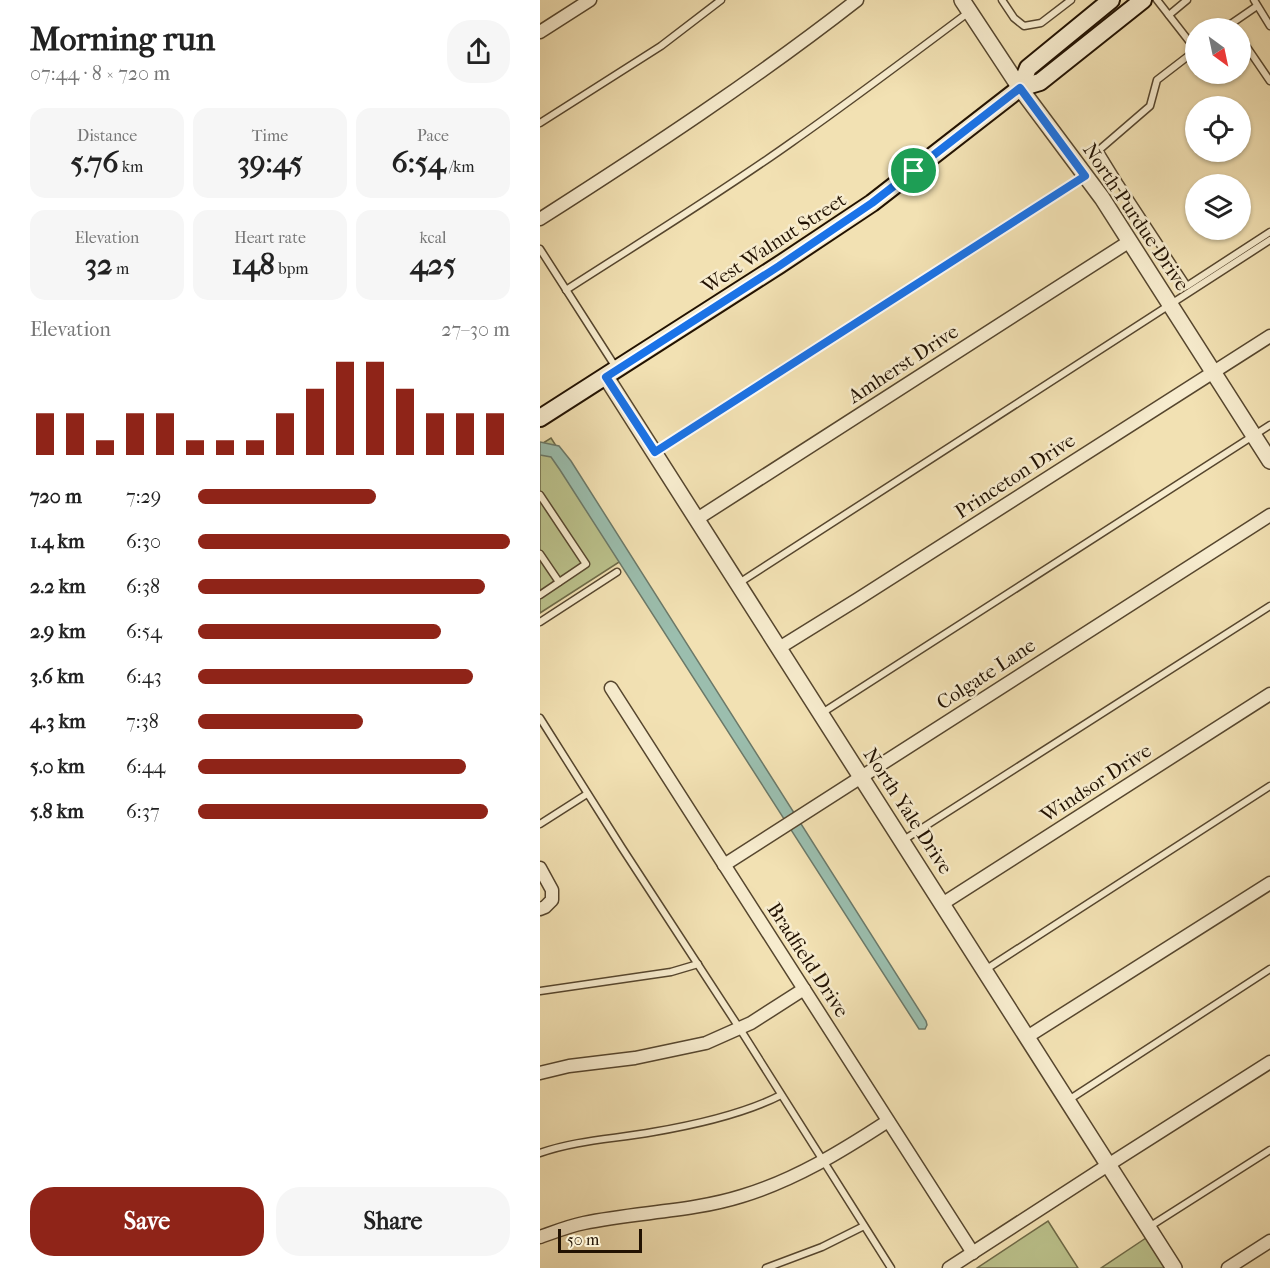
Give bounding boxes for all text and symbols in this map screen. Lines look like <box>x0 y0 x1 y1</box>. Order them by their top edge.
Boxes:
north arrow <box>1185 18 1251 84</box>
map controls <box>1185 18 1251 240</box>
text: Morning run <box>30 20 215 59</box>
button: share <box>447 20 510 83</box>
text: 07:44 · 8 × 720 m <box>30 62 170 85</box>
button: locate <box>1185 96 1251 162</box>
text: Distance <box>77 126 137 145</box>
text: Time <box>252 126 288 145</box>
text: Pace <box>417 126 449 145</box>
street label: North Purdue Drive <box>1078 139 1194 295</box>
text: 5.76 <box>71 145 118 180</box>
text: 39:45 <box>237 145 303 180</box>
text: 6:54 <box>391 145 446 180</box>
pin <box>888 145 939 196</box>
icon: arrive <box>897 154 930 187</box>
text: km <box>118 157 143 176</box>
text: /km <box>446 157 475 176</box>
button: layers <box>1185 174 1251 240</box>
street label: West Walnut Street <box>697 188 850 299</box>
text: Elevation <box>75 228 139 247</box>
text: Heart rate <box>234 228 306 247</box>
text: kcal <box>420 228 446 247</box>
text: 32 <box>85 247 113 282</box>
text: 148 <box>231 247 275 282</box>
text: 425 <box>410 247 456 282</box>
text: m <box>113 259 129 278</box>
text: bpm <box>275 259 309 278</box>
text: Elevation <box>30 318 111 341</box>
text: 27–30 m <box>441 318 510 341</box>
street label: Amherst Drive <box>843 320 963 409</box>
street label: Princeton Drive <box>951 429 1079 523</box>
text: 720 m <box>30 485 82 508</box>
text: 7:29 <box>126 485 161 508</box>
text: 1.4 km <box>30 530 85 553</box>
text: 6:30 <box>126 530 161 553</box>
text: 2.2 km <box>30 575 86 598</box>
text: 6:38 <box>126 575 160 598</box>
text: 2.9 km <box>30 620 86 643</box>
text: 6:54 <box>126 620 162 643</box>
street label: Colgate Lane <box>932 634 1040 714</box>
text: 3.6 km <box>30 665 84 688</box>
text: 6:43 <box>126 665 162 688</box>
text: 4.3 km <box>30 710 86 733</box>
text: 7:38 <box>126 710 159 733</box>
street label: Windsor Drive <box>1036 739 1156 828</box>
street label: North Yale Drive <box>859 744 957 878</box>
text: 5.0 km <box>30 755 85 778</box>
text: 6:44 <box>126 755 165 778</box>
text: 5.8 km <box>30 800 84 823</box>
text: 6:37 <box>126 800 160 823</box>
street label: Bradfield Drive <box>762 898 854 1022</box>
button: Save <box>30 1187 264 1256</box>
button: Share <box>276 1187 510 1256</box>
scale bar <box>558 1226 642 1254</box>
text: 50 m <box>567 1230 599 1249</box>

